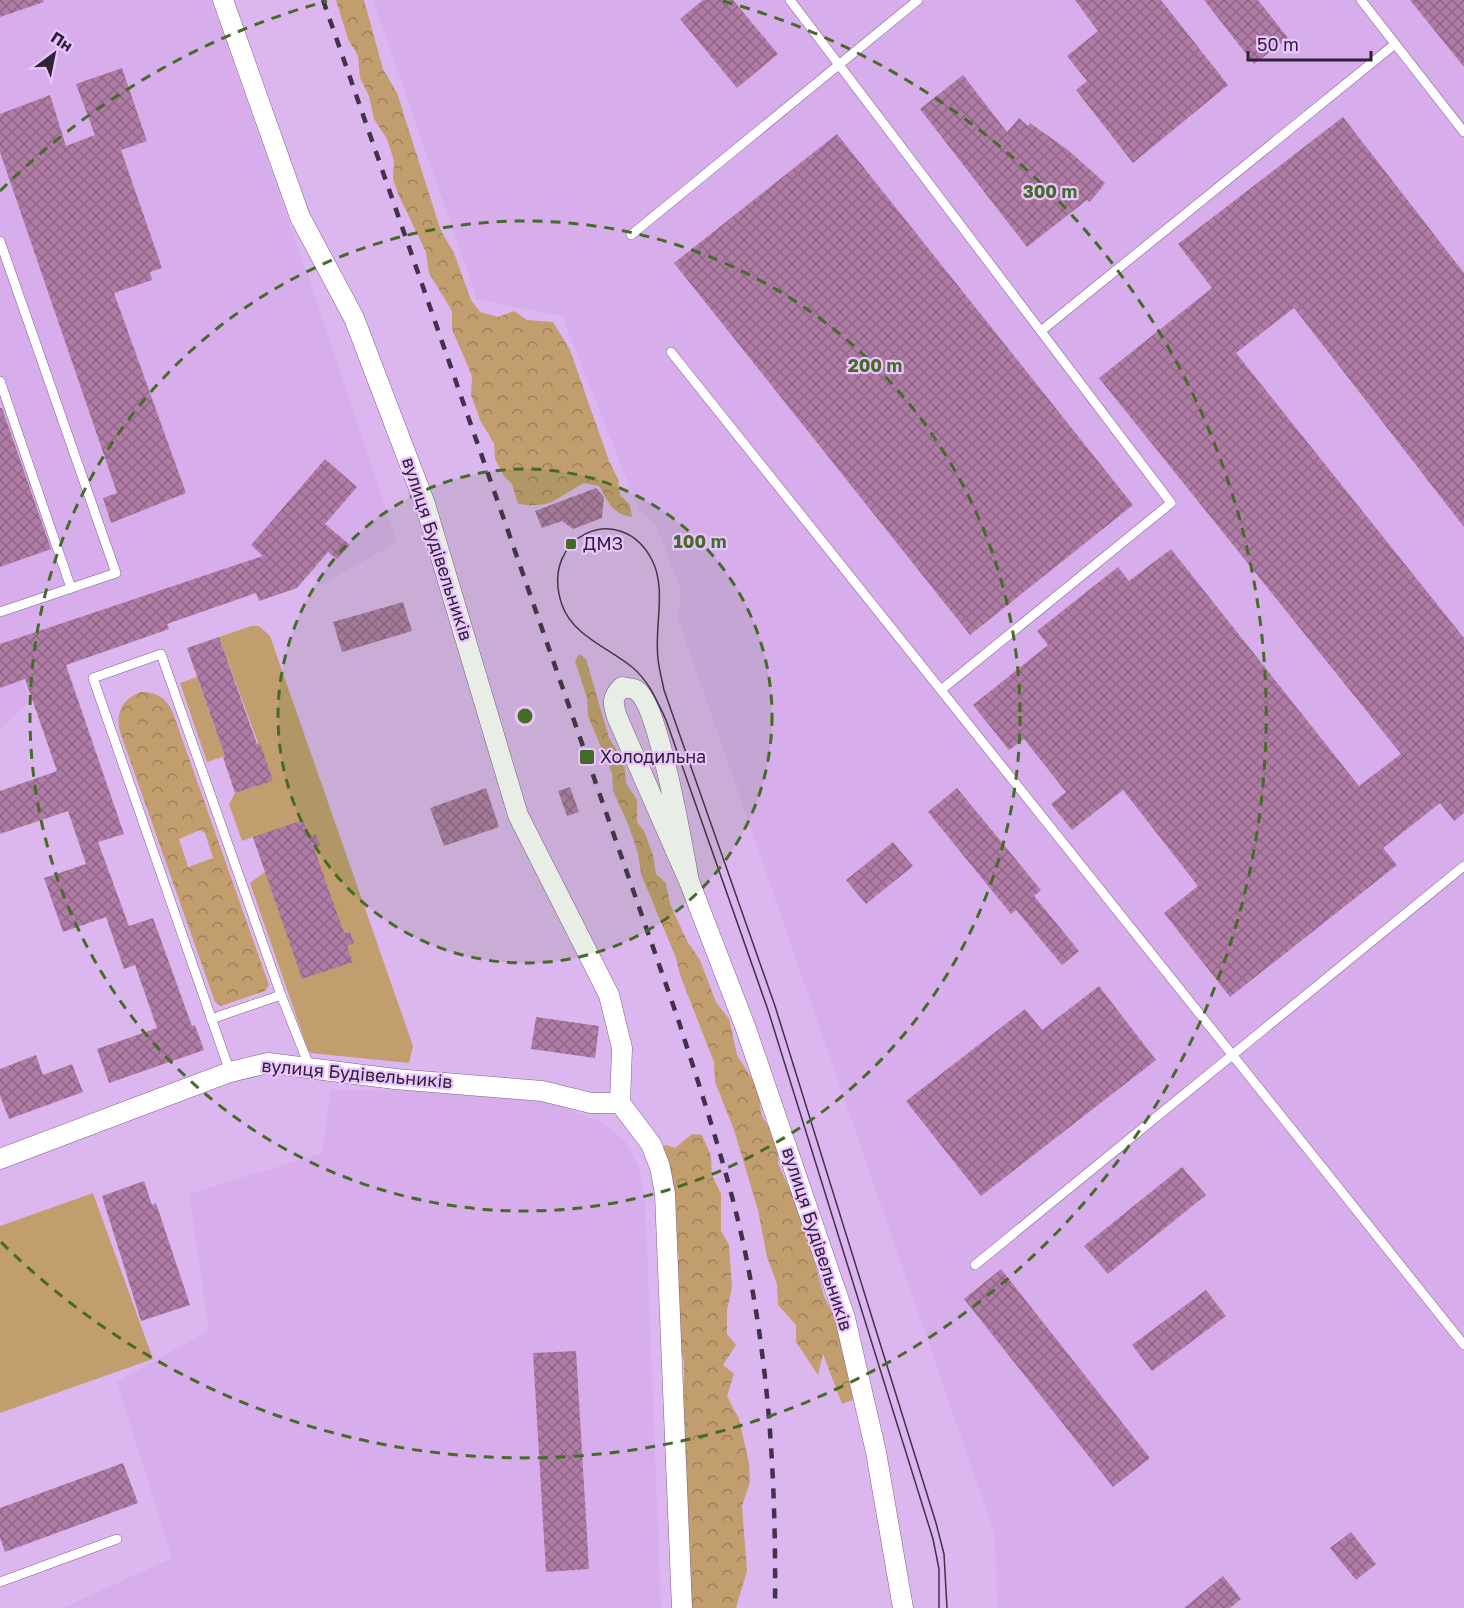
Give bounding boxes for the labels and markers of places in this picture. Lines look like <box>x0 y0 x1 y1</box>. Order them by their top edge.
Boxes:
place label: ДМЗ <box>583 532 623 554</box>
marker: ДМЗ <box>564 537 578 551</box>
centre of rings <box>515 706 535 726</box>
place label: Холодильна <box>600 745 706 767</box>
marker: Холодильна <box>578 748 596 766</box>

